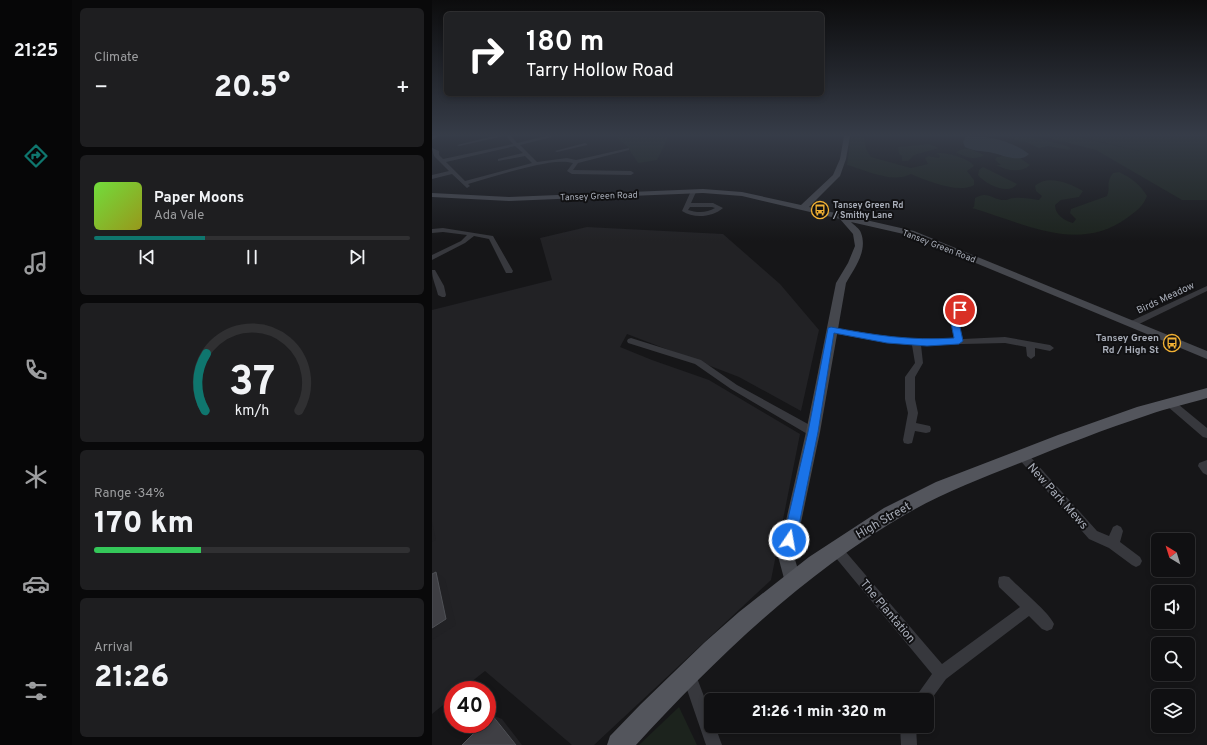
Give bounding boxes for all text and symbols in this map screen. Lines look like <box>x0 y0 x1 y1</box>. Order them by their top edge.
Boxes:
text: 180 m <box>526 25 604 61</box>
icon: right <box>460 28 512 80</box>
text: 21:25 <box>14 40 58 63</box>
text: Climate <box>94 50 139 66</box>
text: Tarry Hollow Road <box>526 60 674 83</box>
text: 20.5° <box>214 70 290 107</box>
text: − <box>94 75 108 102</box>
text: + <box>396 75 410 102</box>
icon: directions <box>22 142 50 170</box>
text: Paper Moons <box>154 189 244 208</box>
street label: Tansey Green Road <box>560 190 638 203</box>
bus stop icon: Tansey Green Rd / Smithy Lane <box>810 200 830 220</box>
place label: Tansey Green Rd / Smithy Lane <box>832 200 903 221</box>
text: Ada Vale <box>154 208 204 224</box>
street label: Tansey Green Road <box>901 227 977 266</box>
icon: previous <box>136 246 158 268</box>
icon: pause <box>241 246 263 268</box>
icon: next <box>346 246 368 268</box>
icon: music <box>22 249 50 277</box>
street label: Birds Meadow <box>1135 279 1197 317</box>
pin <box>943 293 977 327</box>
icon: arrive <box>949 299 971 321</box>
place label: Tansey Green Rd / High St <box>1096 332 1159 357</box>
bus stop icon: Tansey Green Rd / High St <box>1162 333 1182 353</box>
icon: phone <box>22 356 50 384</box>
text: 37 <box>229 356 275 409</box>
text: km/h <box>235 401 269 419</box>
street label: New Park Mews <box>1023 460 1091 533</box>
icon: climate <box>22 463 50 491</box>
text: Range · 34% <box>94 486 165 502</box>
street label: High Street <box>853 499 914 543</box>
text: 170 km <box>94 506 194 543</box>
position arrow <box>768 519 810 561</box>
north arrow <box>1151 533 1195 577</box>
map controls <box>1151 533 1195 733</box>
icon: car <box>22 570 50 598</box>
street label: The Plantation <box>856 577 919 647</box>
button: sound <box>1151 585 1195 629</box>
button: search <box>1151 637 1195 681</box>
text: Arrival <box>94 640 133 656</box>
text: 21:26 <box>94 660 169 697</box>
icon: filters <box>22 677 50 705</box>
speed limit sign: 40 <box>444 681 496 733</box>
button: layers <box>1151 689 1195 733</box>
text: 21:26 · 1 min · 320 m <box>752 703 886 722</box>

